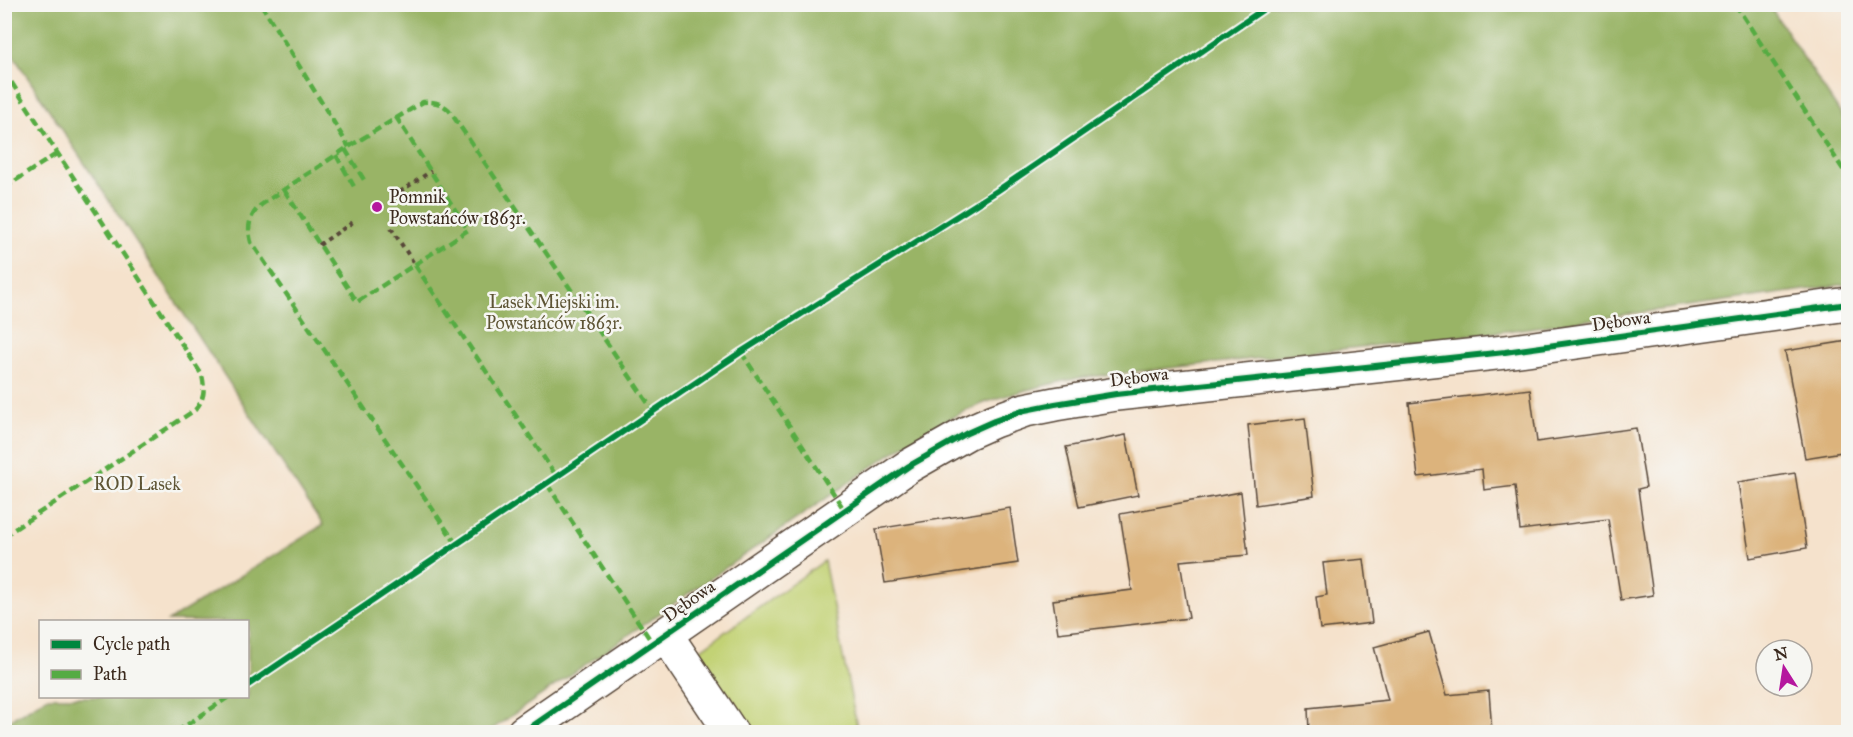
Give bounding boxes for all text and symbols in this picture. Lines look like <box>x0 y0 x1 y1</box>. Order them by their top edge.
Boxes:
place label: Pomnik Powstańców 1863r. <box>389 186 526 229</box>
marker: Pomnik Powstańców 1863r. <box>370 200 384 214</box>
park label: Lasek Miejski im. Powstańców 1863r. <box>486 291 622 334</box>
street label: Dębowa <box>1590 306 1652 336</box>
street label: Dębowa <box>1108 362 1170 392</box>
park label: ROD Lasek <box>93 473 181 495</box>
street label: Dębowa <box>659 575 720 627</box>
legend <box>39 620 249 698</box>
text: Cycle path <box>93 633 170 655</box>
north arrow <box>1754 638 1814 698</box>
text: N <box>1772 643 1790 665</box>
text: Path <box>93 663 127 685</box>

